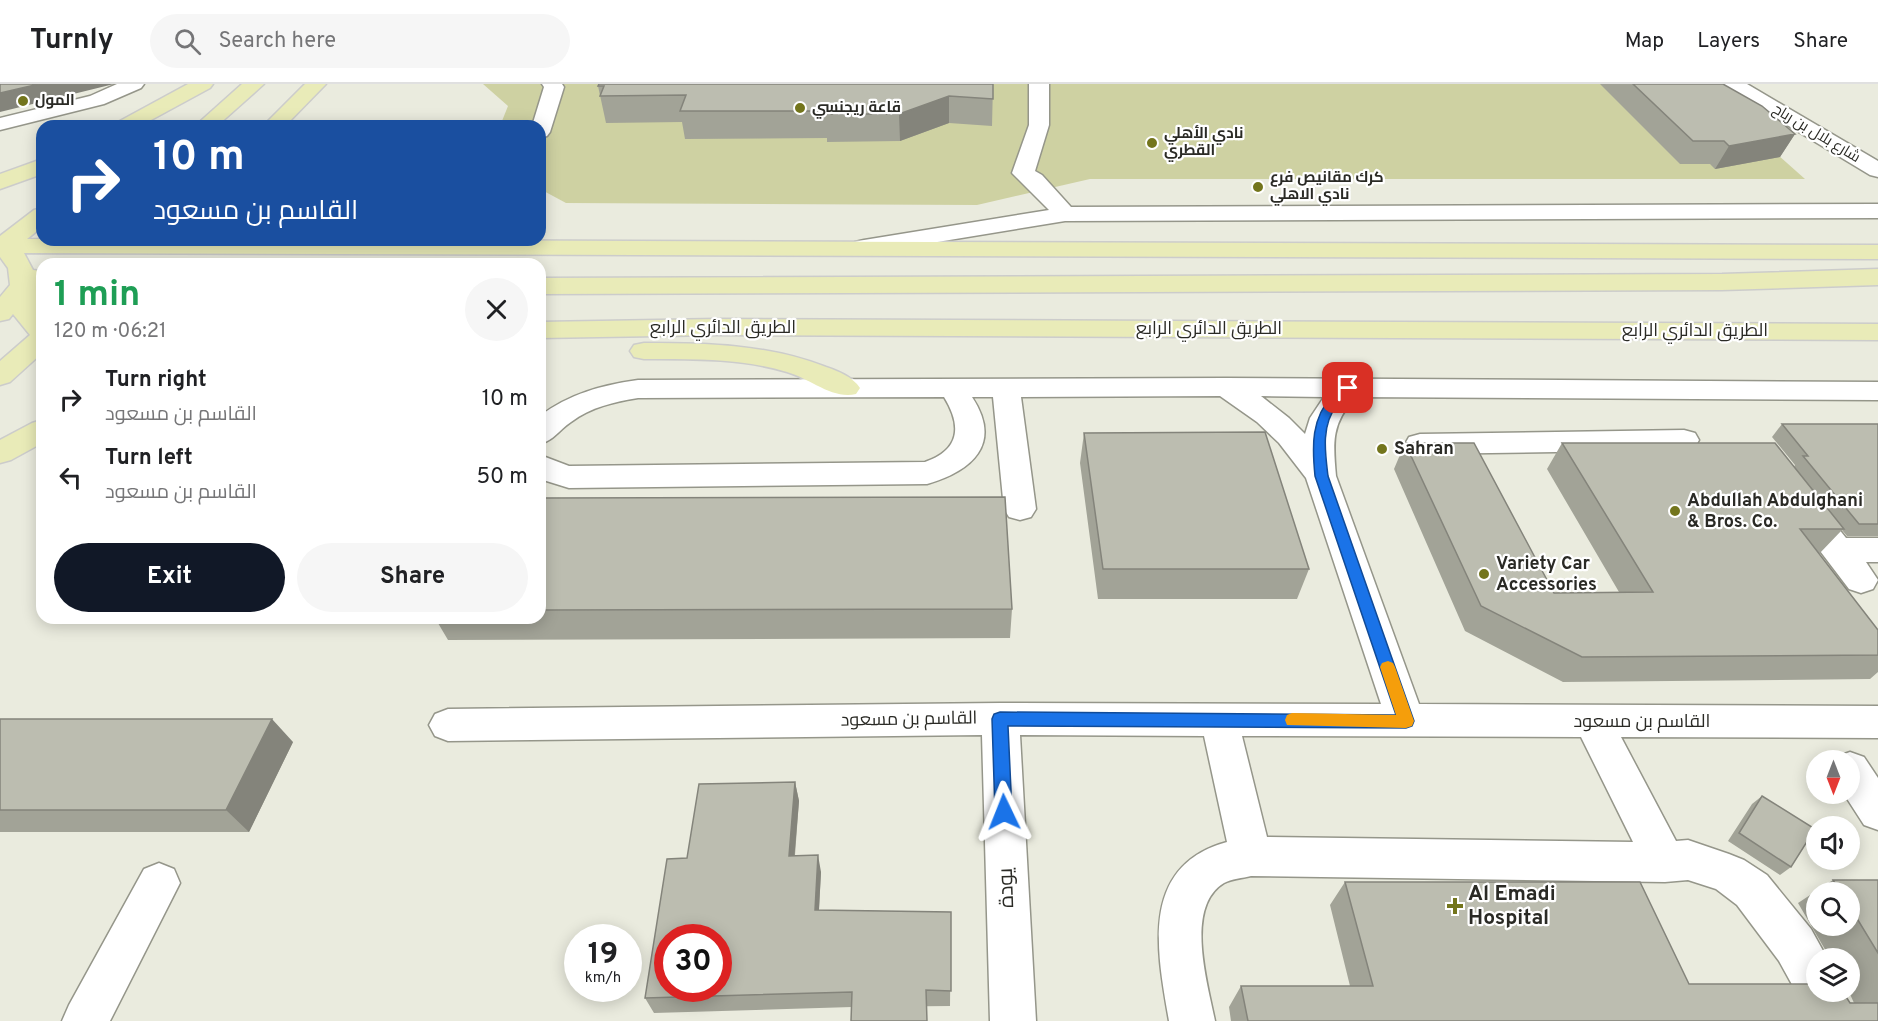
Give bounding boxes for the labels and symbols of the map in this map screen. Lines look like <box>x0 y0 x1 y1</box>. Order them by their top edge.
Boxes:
place label: المول <box>35 92 75 111</box>
marker: المول <box>16 94 30 108</box>
place label: قاعة ريجنسي <box>812 99 901 119</box>
street label: شارع بلال بن رباح <box>1769 100 1863 168</box>
marker: قاعة ريجنسي <box>793 101 807 115</box>
place label: نادي الأهلي القطري <box>1164 125 1243 162</box>
marker: نادي الأهلي القطري <box>1145 136 1159 150</box>
place label: كرك مقانيص فرع نادي الاهلي <box>1270 169 1384 206</box>
marker: كرك مقانيص فرع نادي الاهلي <box>1251 180 1265 194</box>
street label: الطريق الدائري الرابع <box>650 317 796 341</box>
street label: الطريق الدائري الرابع <box>1136 318 1282 342</box>
street label: الطريق الدائري الرابع <box>1622 320 1768 344</box>
pin <box>1322 362 1373 413</box>
place label: Sahran <box>1394 438 1454 461</box>
marker: Sahran <box>1375 442 1389 456</box>
place label: Abdullah Abdulghani & Bros. Co. <box>1687 490 1863 534</box>
marker: Abdullah Abdulghani & Bros. Co. <box>1668 504 1682 518</box>
place label: Variety Car Accessories <box>1496 553 1597 597</box>
marker: Variety Car Accessories <box>1477 567 1491 581</box>
street label: القاسم بن مسعود <box>840 707 978 733</box>
street label: القاسم بن مسعود <box>1574 711 1710 734</box>
north arrow <box>1806 750 1860 804</box>
position arrow <box>972 780 1036 844</box>
street label: يودة <box>993 867 1021 909</box>
place label: Al Emadi Hospital <box>1468 881 1556 932</box>
marker: Al Emadi Hospital <box>1446 897 1464 915</box>
speed limit sign: 30 <box>654 924 732 1002</box>

